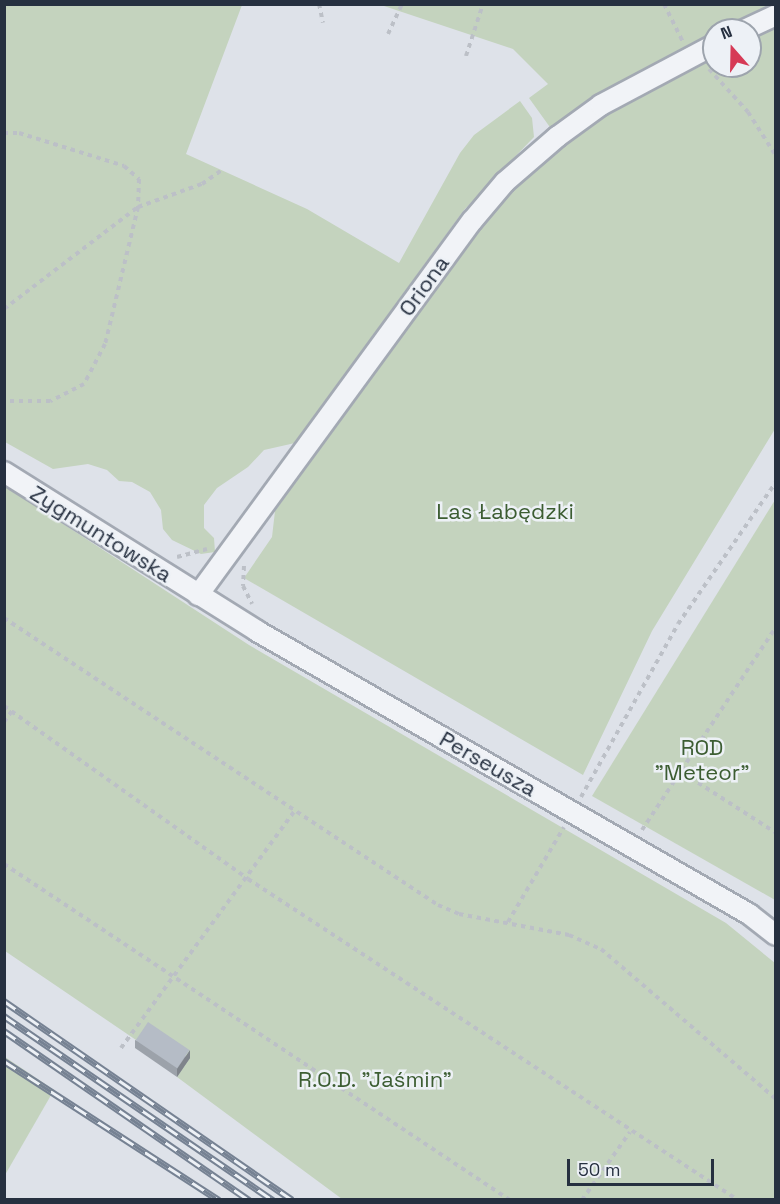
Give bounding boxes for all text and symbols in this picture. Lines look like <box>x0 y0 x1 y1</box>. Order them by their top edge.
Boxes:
north arrow <box>702 18 762 78</box>
text: N <box>718 21 735 44</box>
street label: Oriona <box>393 251 455 321</box>
street label: Zygmuntowska <box>25 480 177 588</box>
park label: Las Łabędzki <box>436 499 574 525</box>
street label: Perseusza <box>435 726 541 802</box>
park label: ROD "Meteor" <box>655 734 749 786</box>
park label: R.O.D. "Jaśmin" <box>298 1067 452 1093</box>
scale bar <box>570 1147 717 1185</box>
text: 50 m <box>578 1158 620 1181</box>

